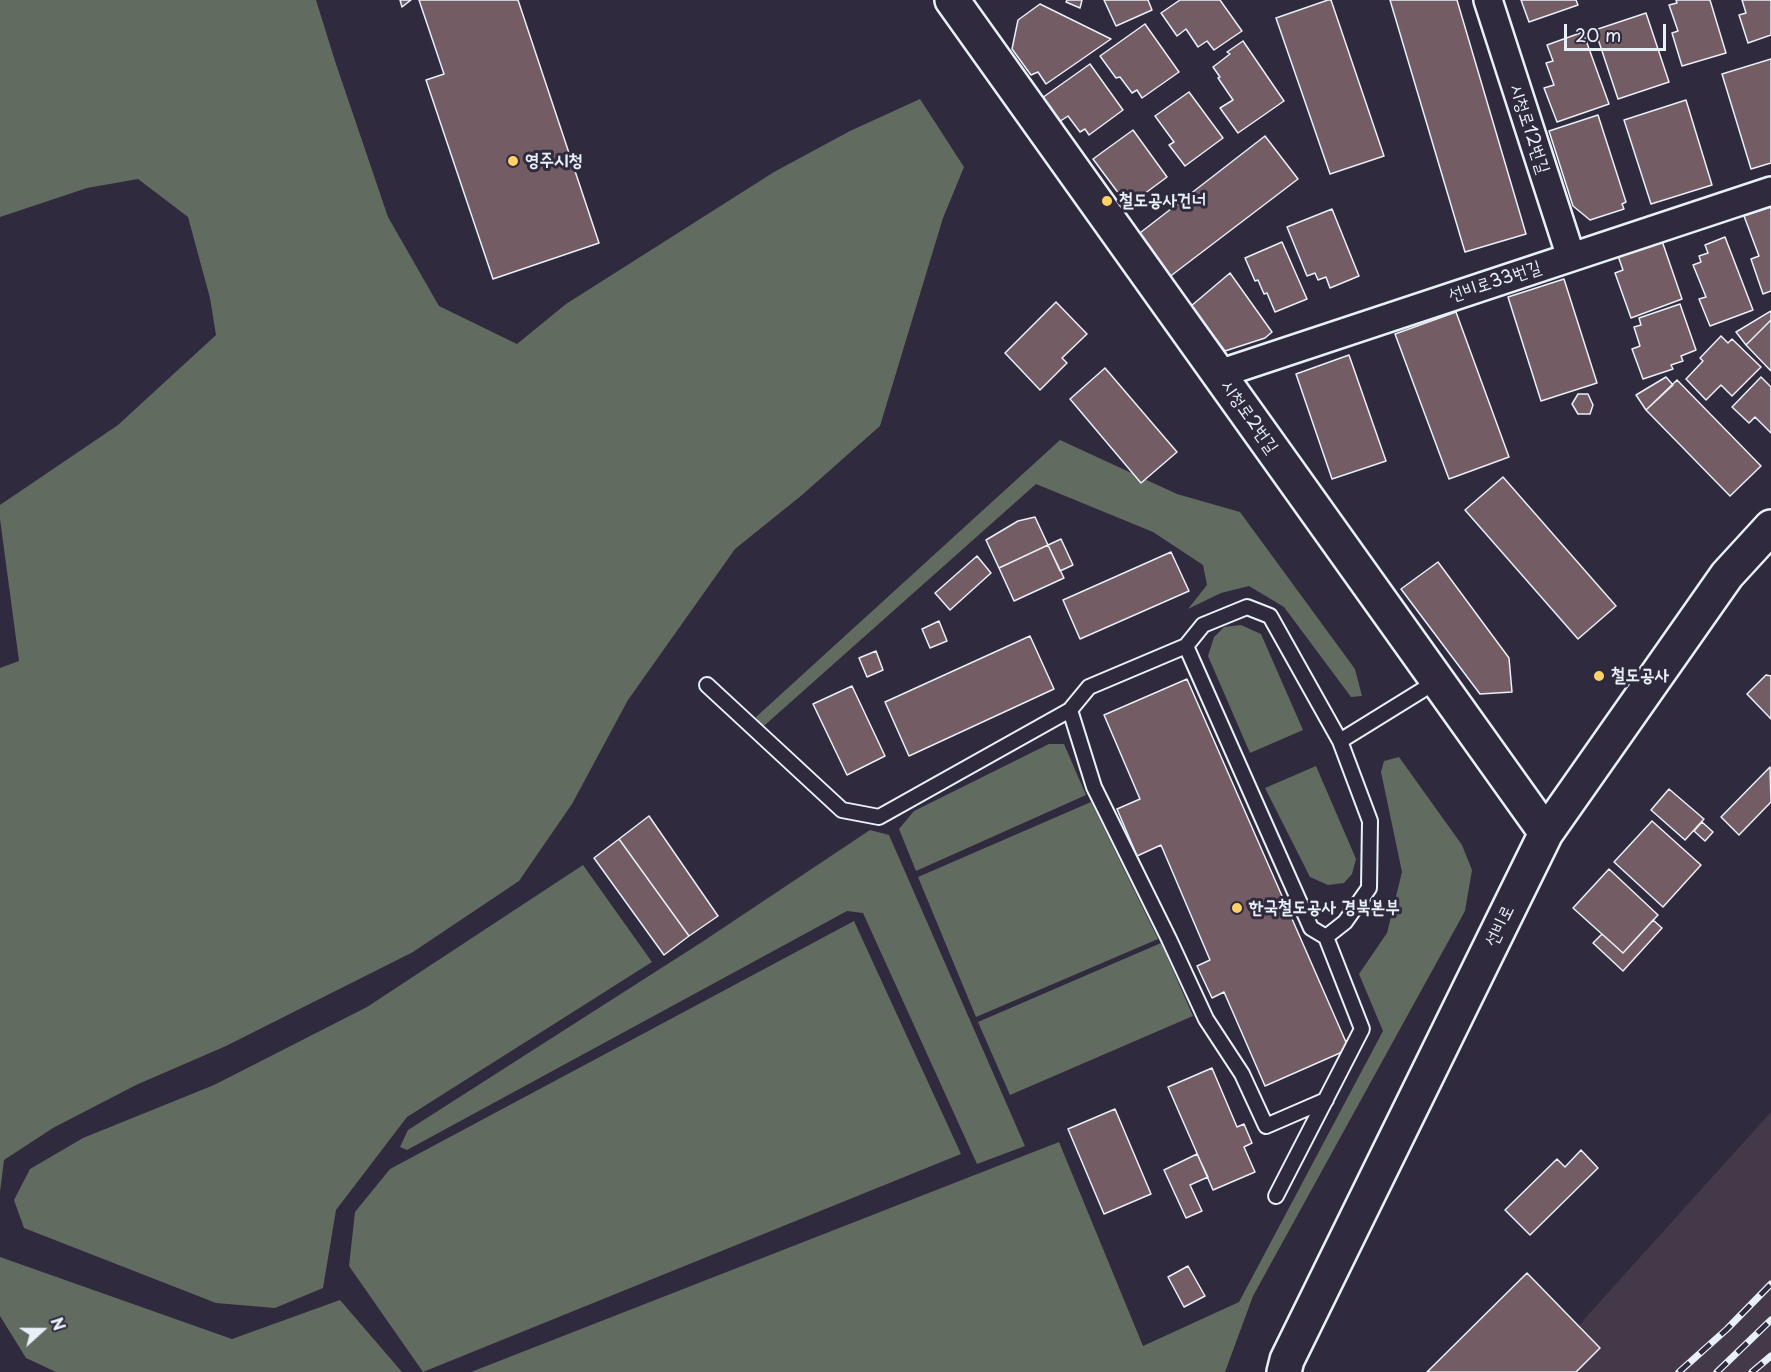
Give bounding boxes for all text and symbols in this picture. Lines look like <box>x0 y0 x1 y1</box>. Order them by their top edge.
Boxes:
scale bar <box>1567 12 1669 50</box>
text: 20 m <box>1575 21 1621 48</box>
street label: 시청로12번길 <box>1504 81 1554 177</box>
place label: 영주시청 <box>525 150 583 172</box>
marker: 영주시청 <box>506 154 520 168</box>
place label: 철도공사건너 <box>1119 190 1206 212</box>
marker: 철도공사건너 <box>1100 194 1114 208</box>
street label: 선비로33번길 <box>1446 257 1544 307</box>
street label: 시청로2번길 <box>1216 376 1282 458</box>
place label: 철도공사 <box>1611 665 1669 687</box>
marker: 철도공사 <box>1592 669 1606 683</box>
place label: 한국철도공사 경북본부 <box>1249 897 1400 919</box>
marker: 한국철도공사 경북본부 <box>1230 901 1244 915</box>
street label: 선비로 <box>1481 902 1519 950</box>
north arrow <box>12 1300 72 1360</box>
text: N <box>45 1313 72 1334</box>

